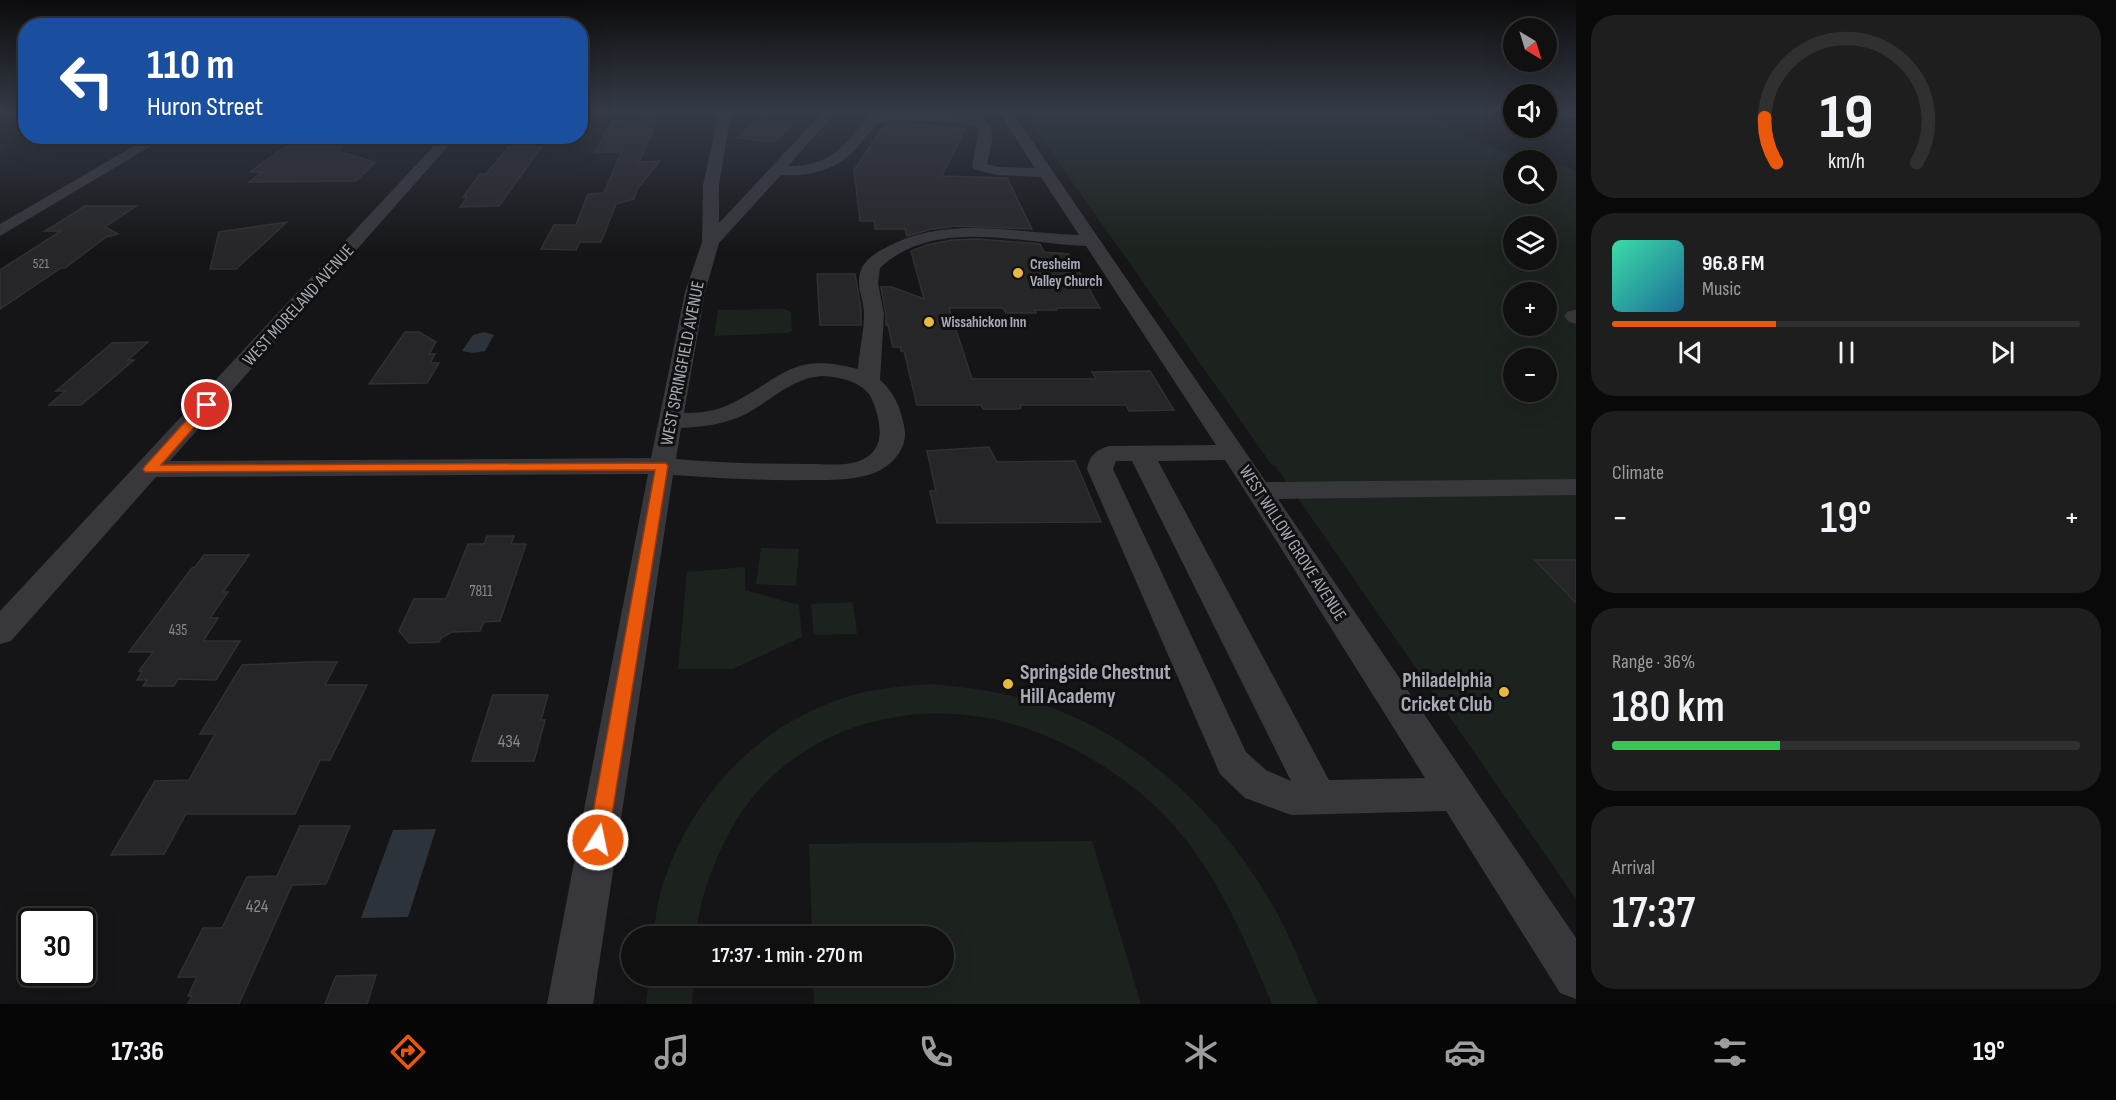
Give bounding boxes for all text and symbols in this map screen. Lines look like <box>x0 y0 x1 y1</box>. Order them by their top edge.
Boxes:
north arrow <box>1503 18 1557 72</box>
map controls <box>1503 18 1557 402</box>
text: 110 m <box>147 40 234 91</box>
icon: left <box>48 42 126 120</box>
text: 19 <box>1819 82 1873 157</box>
button: sound <box>1503 84 1557 138</box>
text: Huron Street <box>147 91 263 123</box>
button: search <box>1503 150 1557 204</box>
text: km/h <box>1827 150 1865 175</box>
button: layers <box>1503 216 1557 270</box>
street label: WEST MORELAND AVENUE <box>238 240 358 370</box>
text: 96.8 FM <box>1702 250 1764 277</box>
house number: 521 <box>33 255 49 272</box>
place label: Cresheim Valley Church <box>1030 255 1102 291</box>
marker: Cresheim Valley Church <box>1011 266 1025 280</box>
text: Music <box>1702 277 1741 301</box>
street label: WEST SPRINGFIELD AVENUE <box>656 279 709 447</box>
button: + <box>1503 282 1557 336</box>
place label: Wissahickon Inn <box>941 313 1026 332</box>
marker: Wissahickon Inn <box>922 315 936 329</box>
icon: previous <box>1674 336 1707 369</box>
icon: pause <box>1830 336 1863 369</box>
icon: next <box>1986 336 2019 369</box>
button: − <box>1503 348 1557 402</box>
pin <box>181 379 232 430</box>
icon: arrive <box>190 388 223 421</box>
text: Climate <box>1612 461 1664 485</box>
street label: WEST WILLOW GROVE AVENUE <box>1234 462 1351 625</box>
text: 19° <box>1820 491 1872 546</box>
text: − <box>1612 498 1628 538</box>
text: + <box>2064 498 2080 538</box>
house number: 7811 <box>469 582 493 601</box>
house number: 435 <box>169 621 187 640</box>
text: Range · 36% <box>1612 650 1695 674</box>
place label: Springside Chestnut Hill Academy <box>1020 660 1171 709</box>
place label: Philadelphia Cricket Club <box>1401 668 1492 717</box>
marker: Springside Chestnut Hill Academy <box>1001 677 1015 691</box>
text: 180 km <box>1612 680 1725 735</box>
marker: Philadelphia Cricket Club <box>1497 685 1511 699</box>
house number: 434 <box>498 731 521 752</box>
position arrow <box>566 808 630 872</box>
text: Arrival <box>1612 856 1655 880</box>
text: 17:37 <box>1612 886 1695 941</box>
house number: 424 <box>246 896 269 917</box>
speed limit sign: 30 <box>18 908 96 986</box>
text: 17:37 · 1 min · 270 m <box>712 942 863 969</box>
icon: directions <box>387 1031 429 1073</box>
icon: music <box>651 1031 693 1073</box>
icon: phone <box>915 1031 957 1073</box>
icon: climate <box>1180 1031 1222 1073</box>
icon: car <box>1444 1031 1486 1073</box>
icon: filters <box>1709 1031 1751 1073</box>
text: 17:36 <box>111 1036 164 1068</box>
text: 19° <box>1973 1036 2005 1068</box>

